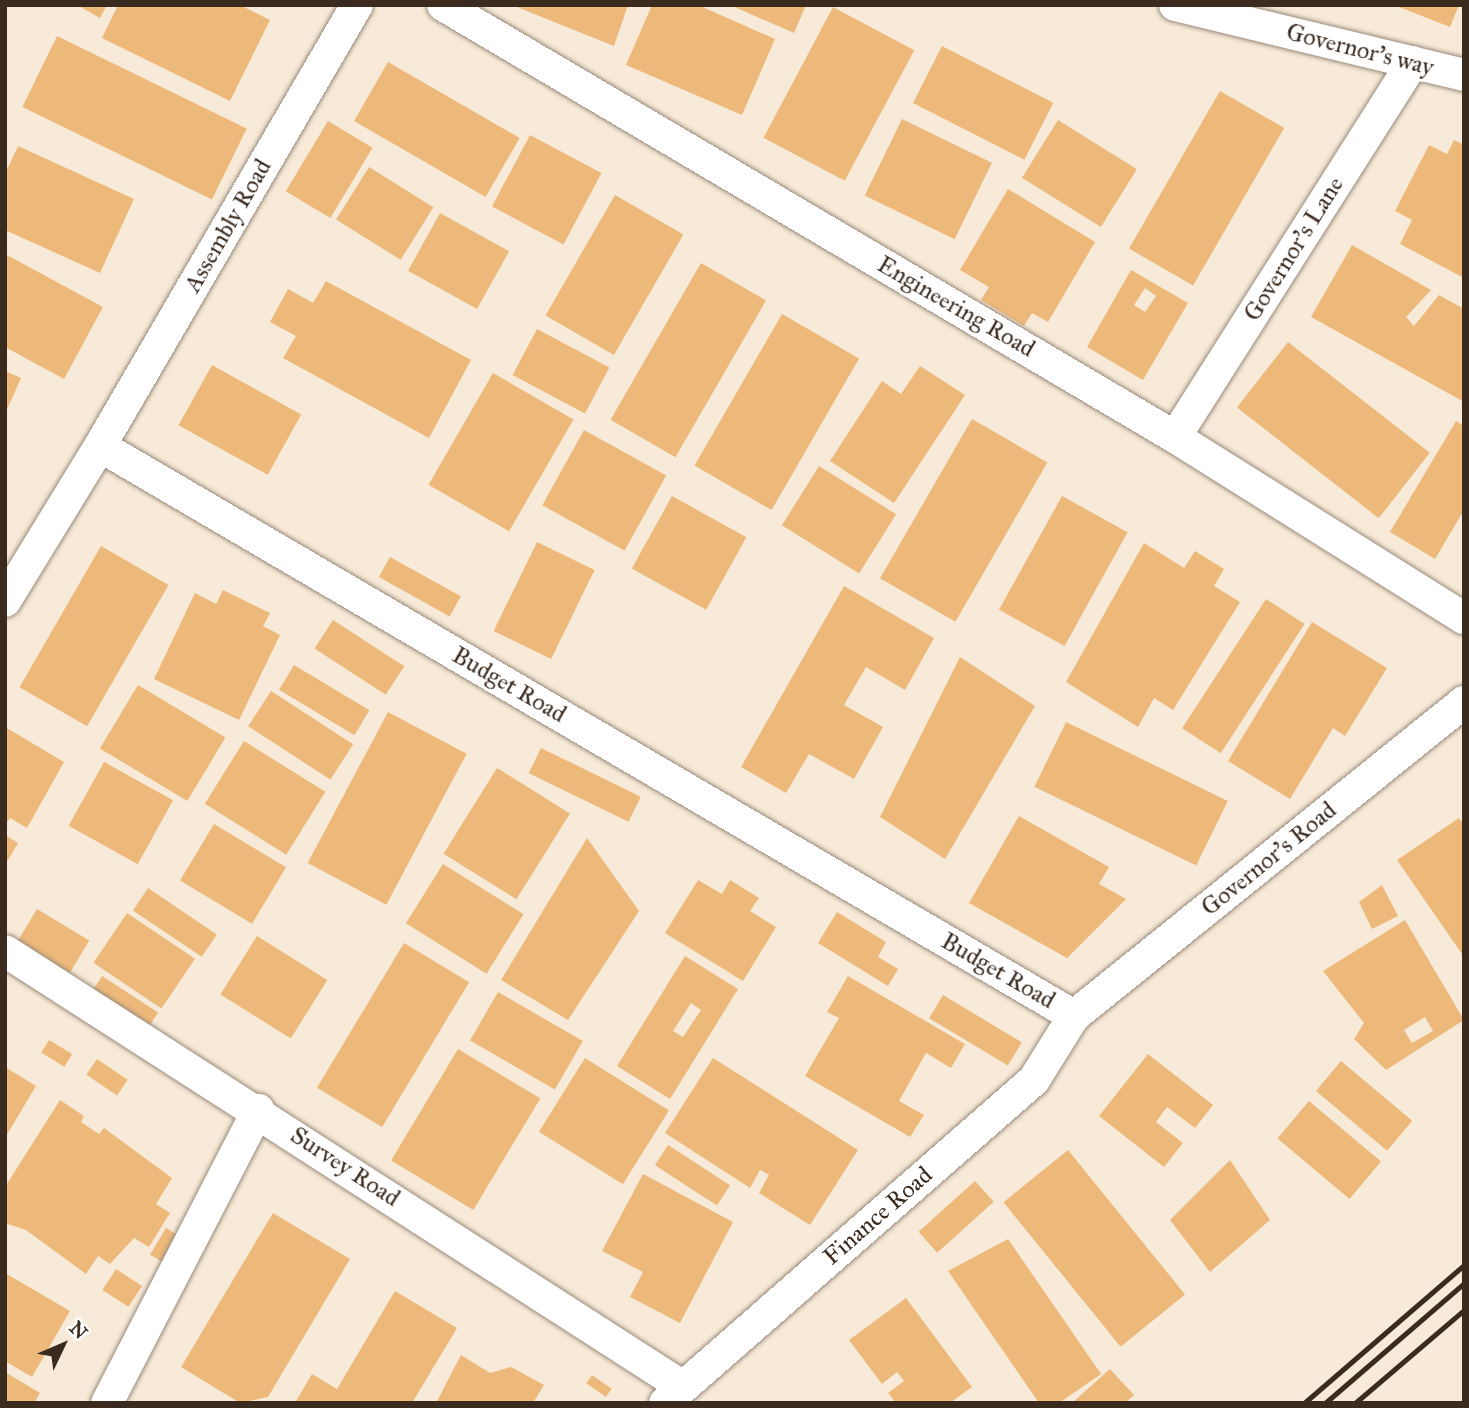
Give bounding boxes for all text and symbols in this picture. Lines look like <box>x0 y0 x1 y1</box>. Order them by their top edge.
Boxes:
street label: Governor's way <box>1283 18 1437 82</box>
street label: Assembly Road <box>178 154 278 298</box>
street label: Governor's Lane <box>1238 171 1350 327</box>
street label: Engineering Road <box>872 250 1040 364</box>
street label: Budget Road <box>447 641 571 729</box>
street label: Governor's Road <box>1196 796 1342 922</box>
street label: Budget Road <box>936 927 1060 1015</box>
street label: Survey Road <box>285 1121 405 1213</box>
street label: Finance Road <box>818 1161 938 1271</box>
north arrow <box>28 1310 98 1380</box>
text: N <box>65 1316 92 1344</box>

